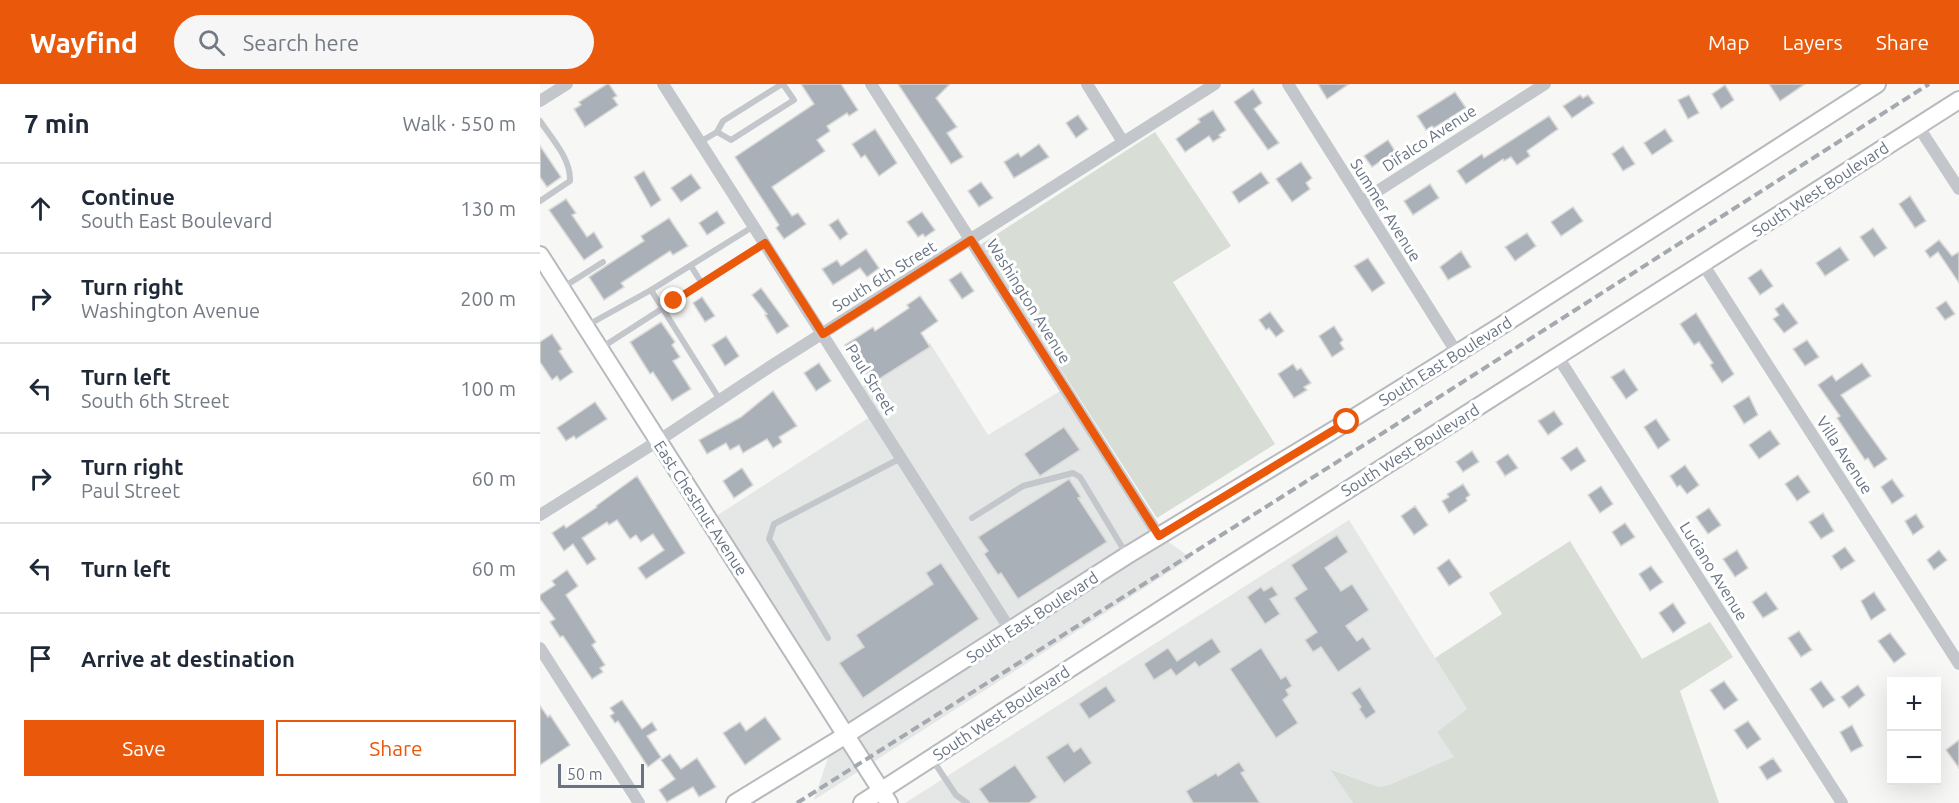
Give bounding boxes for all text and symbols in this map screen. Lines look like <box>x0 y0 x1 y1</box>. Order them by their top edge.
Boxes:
search box <box>174 15 594 69</box>
icon: search <box>195 26 228 59</box>
text: Wayfind <box>30 27 138 58</box>
text: Search here <box>243 30 359 55</box>
text: Map <box>1708 30 1749 54</box>
text: Layers <box>1782 30 1843 54</box>
text: Share <box>1876 30 1929 54</box>
street label: Difalco Avenue <box>1379 101 1479 175</box>
text: 7 min <box>24 109 90 138</box>
text: Walk · 550 m <box>403 112 516 135</box>
street label: South West Boulevard <box>1748 138 1892 240</box>
street label: Summer Avenue <box>1347 155 1425 265</box>
text: Continue <box>81 184 175 209</box>
icon: ahead <box>24 192 57 225</box>
text: 130 m <box>460 197 516 220</box>
text: South East Boulevard <box>81 209 272 232</box>
street label: Washington Avenue <box>983 235 1075 367</box>
street label: South 6th Street <box>829 237 940 315</box>
text: Turn right <box>81 274 183 299</box>
icon: right <box>24 282 57 315</box>
text: 200 m <box>460 287 516 310</box>
route end <box>660 287 686 313</box>
text: Washington Avenue <box>81 299 260 322</box>
street label: South East Boulevard <box>1375 313 1515 409</box>
street label: Paul Street <box>842 341 900 418</box>
text: Turn left <box>81 364 171 389</box>
icon: left <box>24 372 57 405</box>
text: 100 m <box>460 377 516 400</box>
text: South 6th Street <box>81 389 229 412</box>
street label: South West Boulevard <box>1338 400 1482 500</box>
route start <box>1333 408 1359 434</box>
street label: Villa Avenue <box>1813 413 1877 497</box>
street label: East Chestnut Avenue <box>651 437 751 579</box>
text: Turn right <box>81 454 183 479</box>
icon: right <box>24 462 57 495</box>
text: 60 m <box>472 467 516 490</box>
text: Paul Street <box>81 479 180 502</box>
street label: Luciano Avenue <box>1676 518 1752 624</box>
icon: left <box>24 552 57 585</box>
text: Turn left <box>81 556 171 581</box>
text: 60 m <box>472 557 516 580</box>
street label: South East Boulevard <box>963 568 1101 666</box>
icon: arrive <box>24 642 57 675</box>
text: Arrive at destination <box>81 646 295 671</box>
street label: South West Boulevard <box>929 662 1073 764</box>
map controls <box>1887 677 1941 785</box>
button: + <box>1887 677 1941 731</box>
button: Save <box>24 720 264 776</box>
button: Share <box>276 720 516 776</box>
button: − <box>1887 731 1941 785</box>
scale bar <box>558 761 644 788</box>
text: 50 m <box>567 765 603 783</box>

